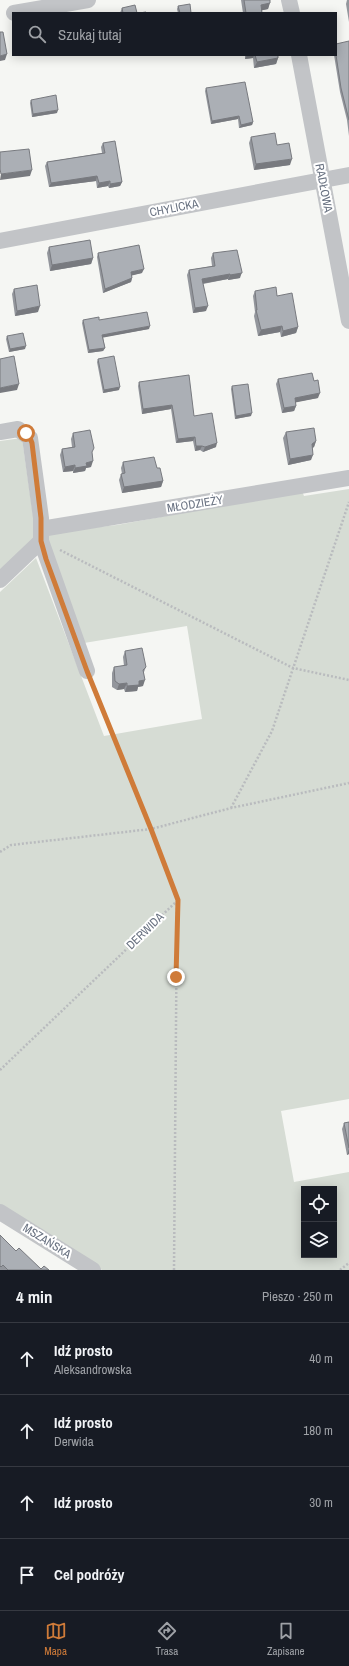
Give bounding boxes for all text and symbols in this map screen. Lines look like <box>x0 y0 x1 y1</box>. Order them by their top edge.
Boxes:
search box <box>12 12 337 56</box>
icon: search <box>26 23 48 45</box>
text: Szukaj tutaj <box>58 24 122 45</box>
street label: RADŁOWA <box>311 162 337 214</box>
street label: CHYLICKA <box>148 195 200 221</box>
route start <box>17 424 35 442</box>
street label: MŁODZIEŻY <box>166 492 224 516</box>
street label: DERWIDA <box>123 909 168 953</box>
route end <box>167 968 185 986</box>
map controls <box>301 1186 337 1258</box>
button: locate <box>301 1186 337 1222</box>
street label: MSZAŃSKA <box>20 1220 75 1262</box>
button: layers <box>301 1222 337 1258</box>
text: 4 min <box>16 1285 52 1308</box>
text: Pieszo · 250 m <box>262 1288 333 1305</box>
text: Idź prosto <box>54 1340 113 1361</box>
icon: ahead <box>16 1348 38 1370</box>
text: 40 m <box>309 1350 333 1367</box>
text: Aleksandrowska <box>54 1361 132 1378</box>
text: Idź prosto <box>54 1412 113 1433</box>
icon: ahead <box>16 1420 38 1442</box>
text: 180 m <box>303 1422 333 1439</box>
text: Derwida <box>54 1433 94 1450</box>
icon: ahead <box>16 1492 38 1514</box>
text: Idź prosto <box>54 1492 113 1513</box>
text: 30 m <box>309 1494 333 1511</box>
icon: arrive <box>16 1564 38 1586</box>
text: Cel podróży <box>54 1564 124 1585</box>
tab: Mapa <box>44 1620 67 1658</box>
tab: Trasa <box>156 1620 178 1658</box>
tab: Zapisane <box>267 1620 305 1658</box>

